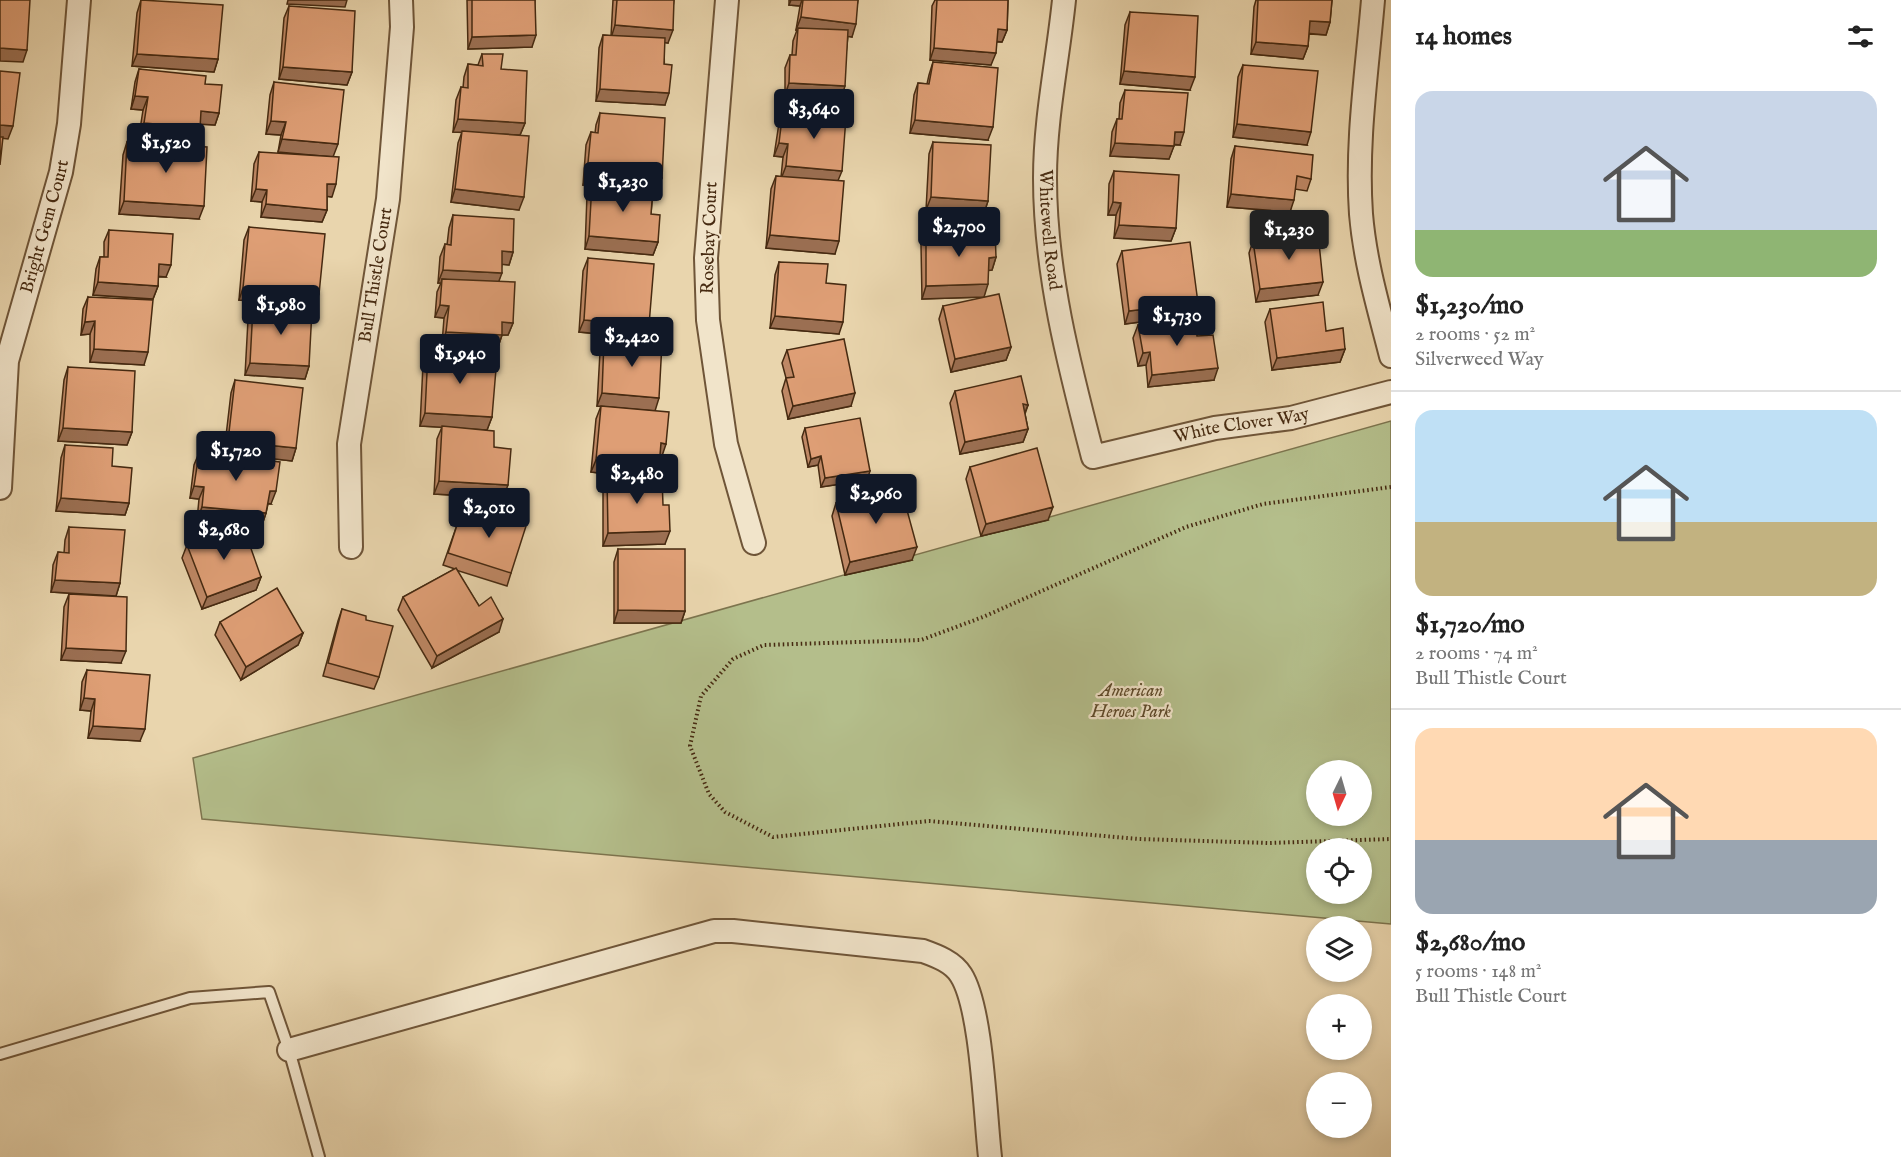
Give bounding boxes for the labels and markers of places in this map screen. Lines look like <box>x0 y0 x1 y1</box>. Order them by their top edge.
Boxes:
pin: $3,640 <box>765 89 863 140</box>
pin: $1,520 <box>117 123 215 174</box>
pin: $1,230 <box>574 162 672 213</box>
pin: $2,700 <box>910 207 1008 258</box>
pin: $1,230 <box>1240 210 1338 261</box>
pin: $1,980 <box>232 285 330 336</box>
pin: $1,730 <box>1128 296 1226 347</box>
pin: $2,420 <box>583 317 681 368</box>
pin: $1,940 <box>411 334 509 385</box>
pin: $1,720 <box>187 431 285 482</box>
pin: $2,480 <box>588 454 686 505</box>
pin: $2,960 <box>827 474 925 525</box>
pin: $2,010 <box>440 488 538 539</box>
pin: $2,680 <box>175 510 273 561</box>

